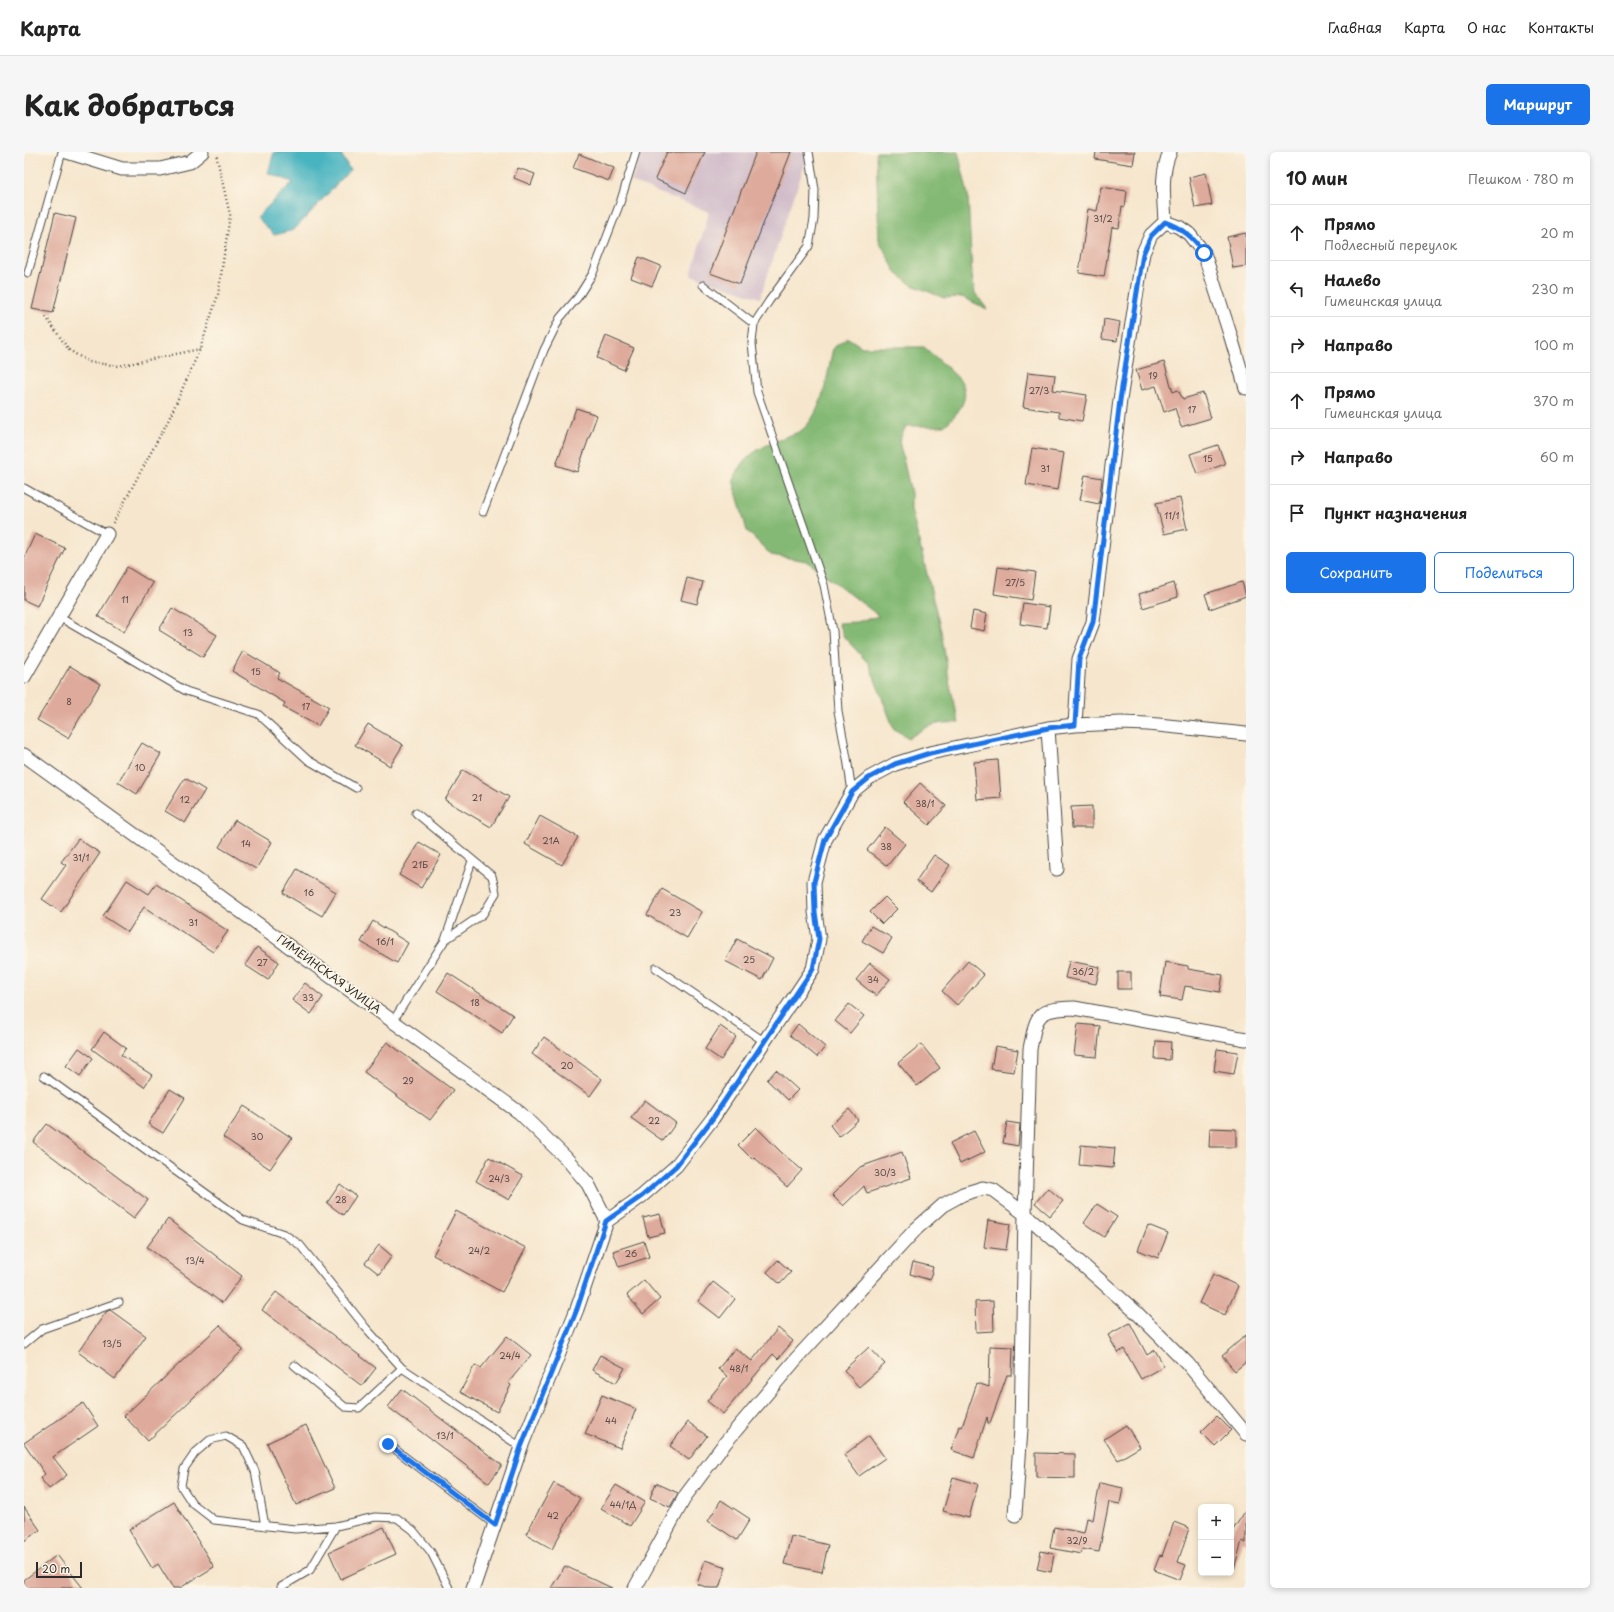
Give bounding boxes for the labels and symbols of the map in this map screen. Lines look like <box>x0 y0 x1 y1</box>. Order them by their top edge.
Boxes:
house number: 31/2 <box>1093 211 1113 225</box>
route start <box>1195 244 1213 262</box>
house number: 19 <box>1148 368 1158 382</box>
house number: 27/3 <box>1029 383 1049 397</box>
house number: 17 <box>1188 402 1197 416</box>
house number: 15 <box>1203 451 1213 465</box>
house number: 31 <box>1040 461 1050 475</box>
house number: 11/1 <box>1164 508 1180 522</box>
house number: 27/5 <box>1005 575 1025 589</box>
house number: 11 <box>121 592 129 606</box>
house number: 13 <box>183 625 193 639</box>
house number: 15 <box>251 664 261 678</box>
house number: 8 <box>66 694 72 708</box>
house number: 17 <box>302 699 311 713</box>
house number: 10 <box>135 760 146 774</box>
house number: 21 <box>472 790 482 804</box>
house number: 12 <box>180 792 190 806</box>
house number: 38/1 <box>915 796 935 810</box>
house number: 21А <box>542 833 560 847</box>
house number: 14 <box>241 836 251 850</box>
house number: 38 <box>880 839 892 853</box>
house number: 31/1 <box>72 850 90 864</box>
house number: 21Б <box>412 857 428 871</box>
house number: 16 <box>304 885 314 899</box>
house number: 23 <box>669 905 681 919</box>
house number: 31 <box>188 915 198 929</box>
street label: ГИМЕИНСКАЯ УЛИЦА <box>274 930 385 1018</box>
house number: 16/1 <box>376 934 394 948</box>
house number: 25 <box>743 952 755 966</box>
house number: 27 <box>256 955 268 969</box>
house number: 36/2 <box>1072 964 1094 978</box>
house number: 34 <box>867 972 879 986</box>
house number: 33 <box>302 990 314 1004</box>
house number: 18 <box>470 995 480 1009</box>
house number: 20 <box>561 1058 574 1072</box>
house number: 29 <box>402 1073 414 1087</box>
house number: 22 <box>648 1113 660 1127</box>
house number: 30 <box>251 1129 264 1143</box>
house number: 30/3 <box>874 1165 896 1179</box>
house number: 24/3 <box>488 1171 510 1185</box>
house number: 28 <box>335 1192 347 1206</box>
house number: 24/2 <box>468 1243 490 1257</box>
house number: 26 <box>625 1246 637 1260</box>
house number: 13/4 <box>185 1253 205 1267</box>
house number: 13/5 <box>102 1336 122 1350</box>
house number: 24/4 <box>499 1348 521 1362</box>
house number: 48/1 <box>729 1361 749 1375</box>
house number: 44 <box>605 1413 617 1427</box>
house number: 13/1 <box>436 1428 454 1442</box>
route end <box>379 1435 397 1453</box>
house number: 44/1Д <box>610 1497 636 1511</box>
house number: 42 <box>547 1508 559 1522</box>
house number: 32/9 <box>1066 1533 1088 1547</box>
scale bar <box>36 1560 82 1579</box>

